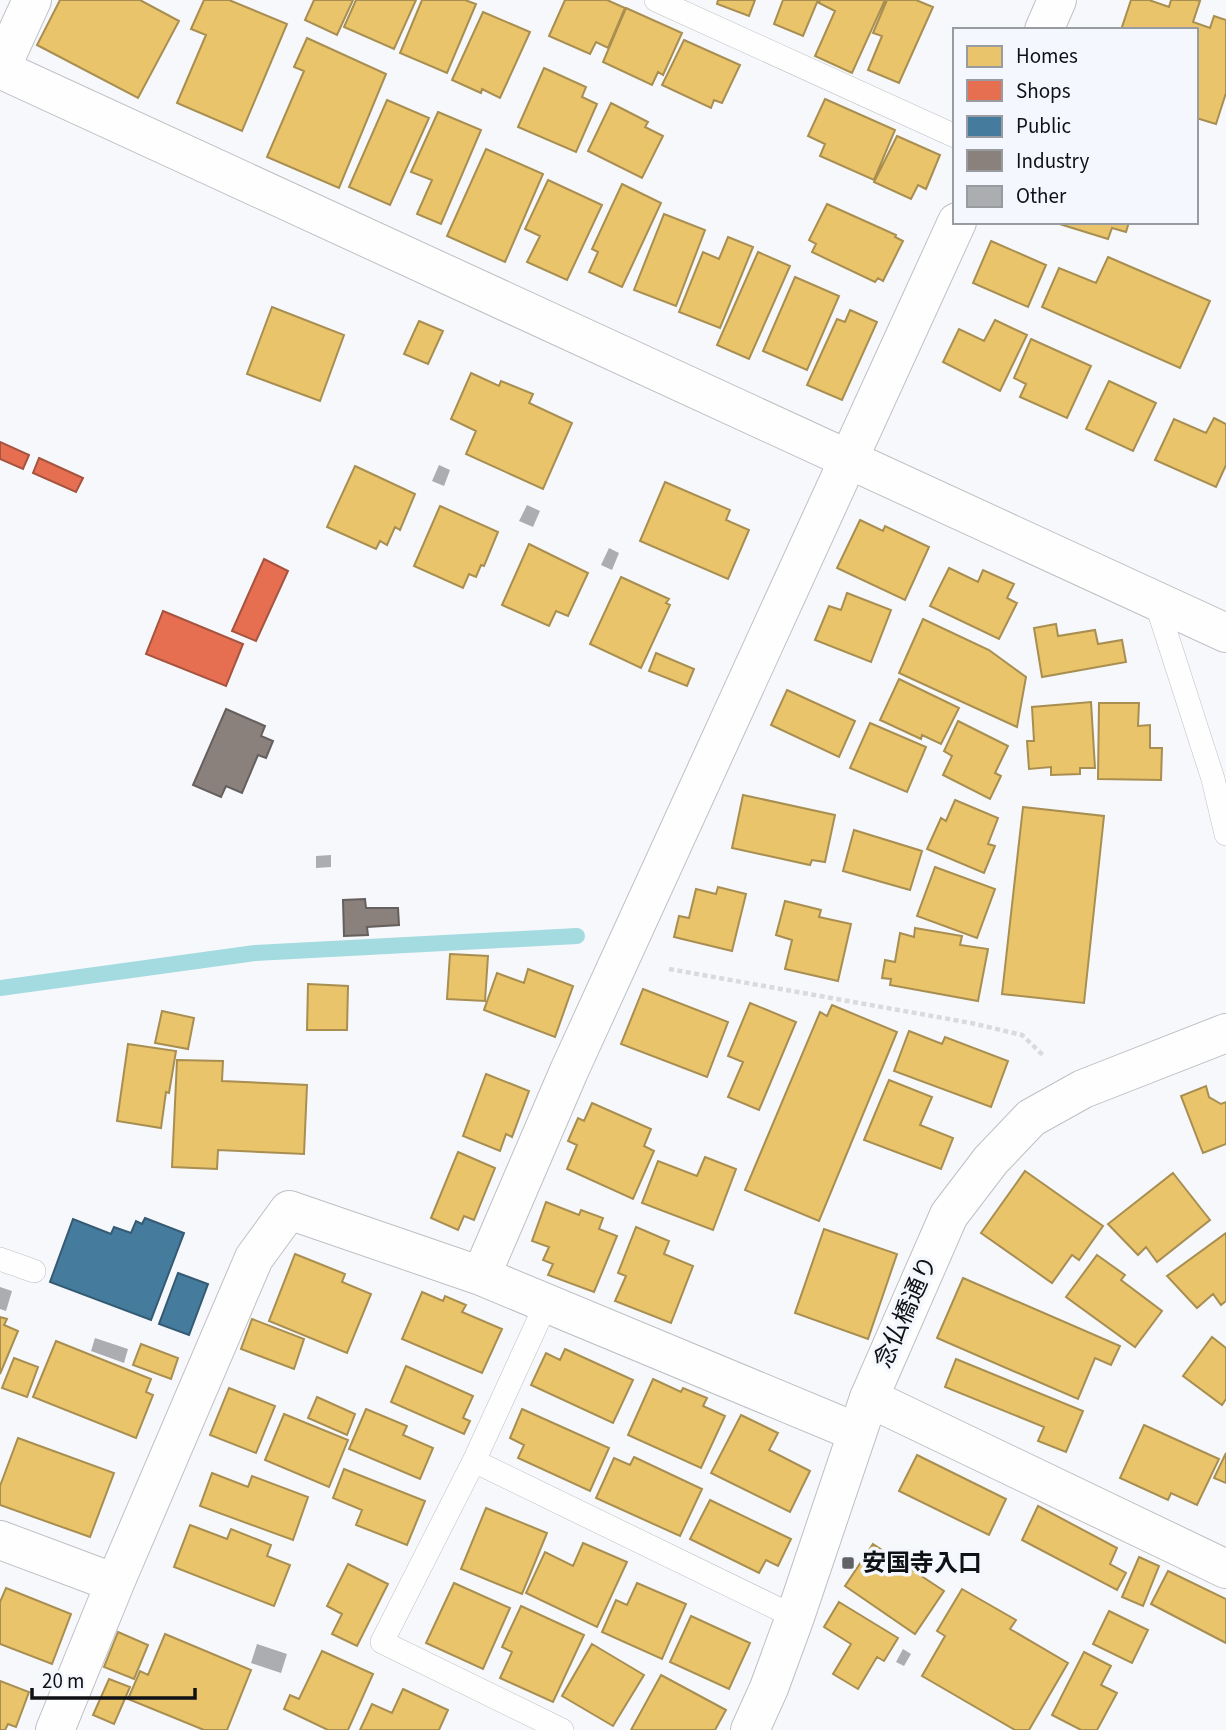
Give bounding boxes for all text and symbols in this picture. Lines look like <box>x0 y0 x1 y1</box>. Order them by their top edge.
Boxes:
legend <box>953 28 1198 224</box>
text: Homes <box>1016 41 1078 71</box>
text: Shops <box>1016 76 1071 106</box>
text: Public <box>1016 111 1071 141</box>
text: Industry <box>1016 146 1089 176</box>
text: Other <box>1016 181 1067 211</box>
street label: 念仏橋通り <box>866 1250 946 1374</box>
place label: 安国寺入口 <box>862 1546 982 1581</box>
marker: 安国寺入口 <box>840 1555 856 1571</box>
scale bar <box>32 1656 194 1700</box>
text: 20 m <box>42 1666 84 1696</box>

